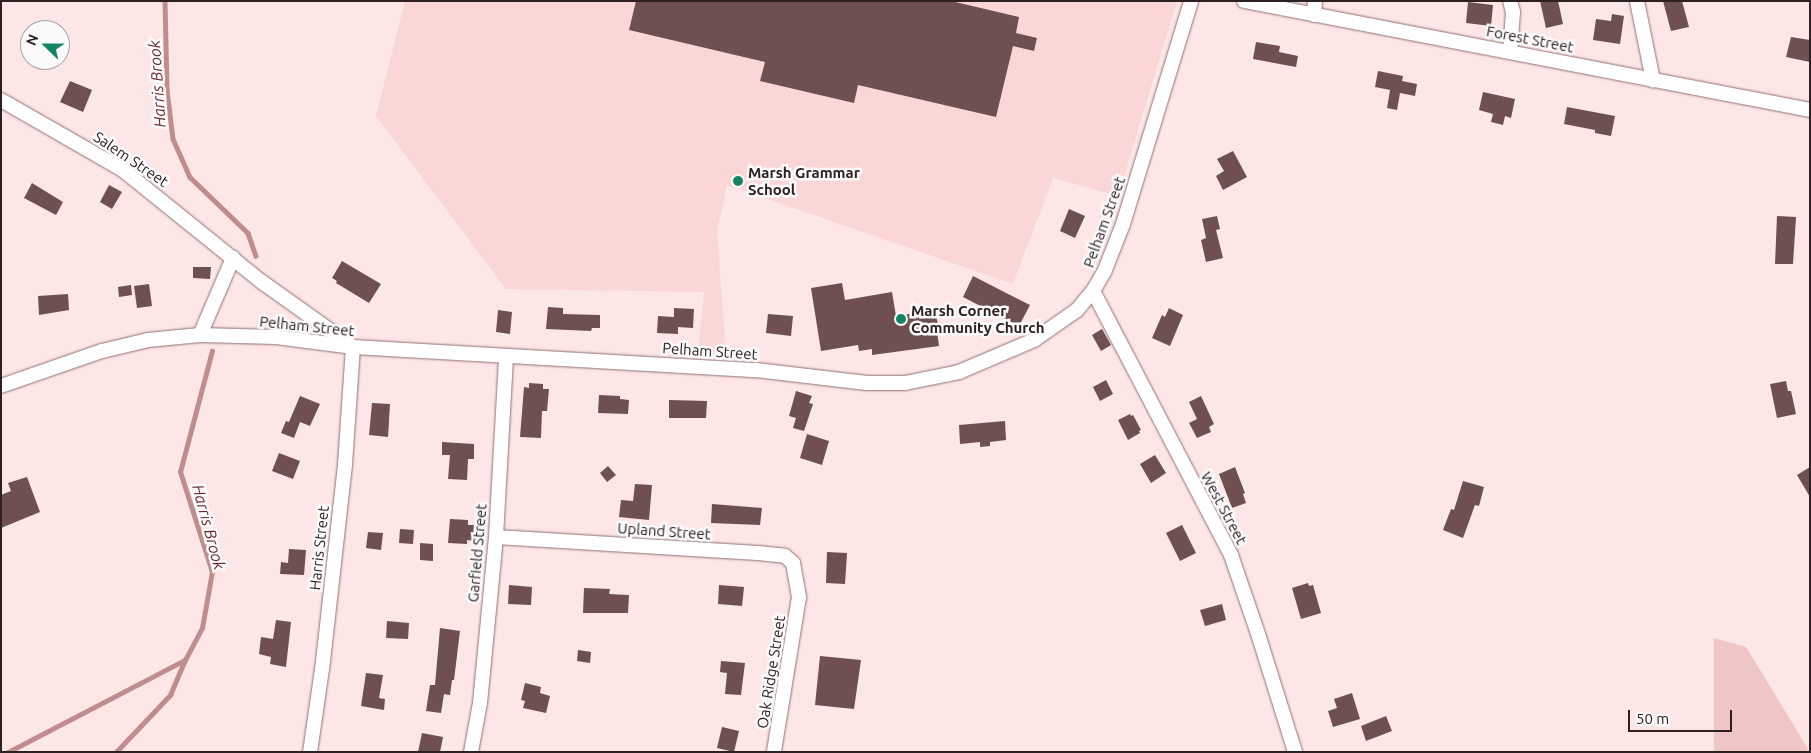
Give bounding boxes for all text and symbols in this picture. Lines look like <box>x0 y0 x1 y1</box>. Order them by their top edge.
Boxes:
north arrow <box>20 20 70 70</box>
street label: Forest Street <box>1485 22 1575 56</box>
text: N <box>23 32 41 48</box>
water label: Harris Brook <box>144 40 170 128</box>
street label: Salem Street <box>90 127 172 191</box>
place label: Marsh Grammar School <box>748 163 860 198</box>
street label: Pelham Street <box>1079 174 1129 270</box>
marker: Marsh Grammar School <box>732 175 744 187</box>
place label: Marsh Corner Community Church <box>911 301 1044 336</box>
street label: Pelham Street <box>259 312 355 340</box>
marker: Marsh Corner Community Church <box>895 313 907 325</box>
street label: Pelham Street <box>662 339 758 363</box>
street label: West Street <box>1197 469 1251 547</box>
water label: Harris Brook <box>188 482 230 572</box>
street label: Garfield Street <box>464 503 490 603</box>
street label: Harris Street <box>306 505 332 591</box>
street label: Upland Street <box>617 519 711 543</box>
street label: Oak Ridge Street <box>753 614 789 730</box>
scale bar <box>1631 700 1735 732</box>
text: 50 m <box>1636 710 1669 727</box>

